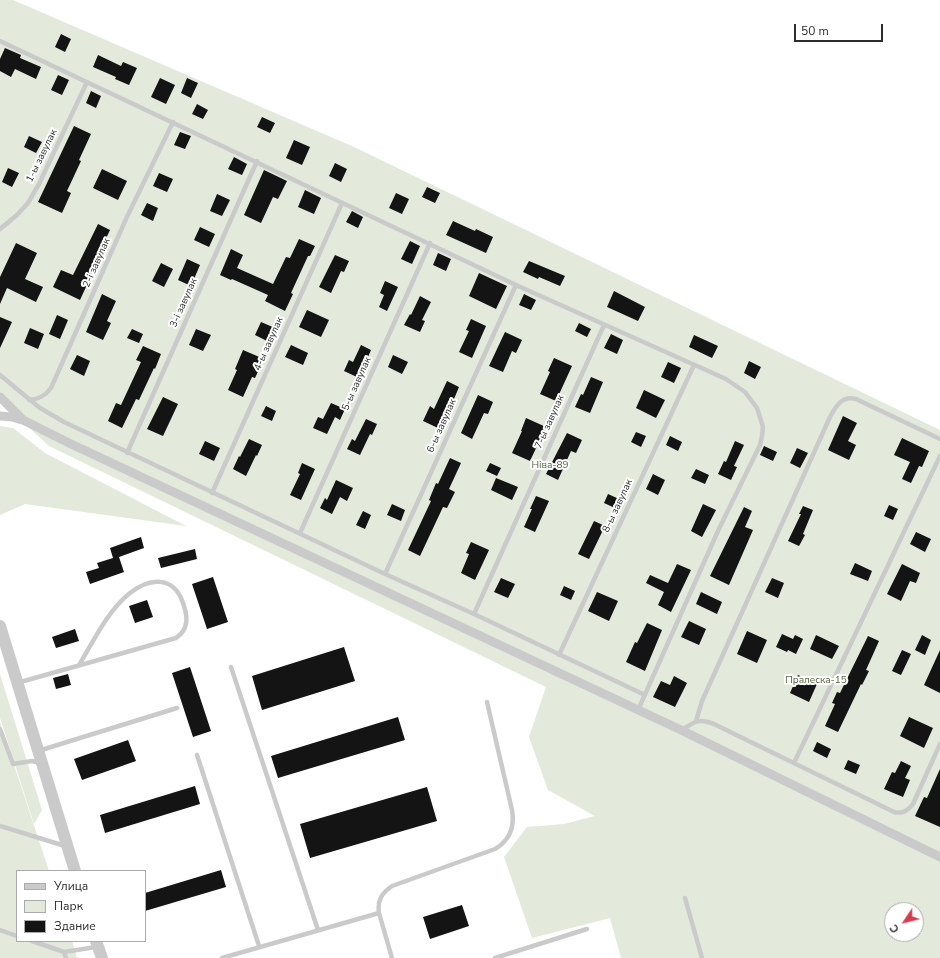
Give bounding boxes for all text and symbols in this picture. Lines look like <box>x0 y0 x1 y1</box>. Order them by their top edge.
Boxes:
scale bar <box>796 16 885 42</box>
text: 50 m <box>801 23 829 39</box>
street label: 1-ы завулак <box>24 128 60 184</box>
street label: 2-і завулак <box>81 237 113 289</box>
street label: 3-і завулак <box>168 277 200 329</box>
street label: 4-ы завулак <box>252 315 286 373</box>
street label: 5-ы завулак <box>340 355 374 413</box>
street label: 7-ы завулак <box>533 393 567 451</box>
street label: 6-ы завулак <box>425 397 459 455</box>
park label: Ніва-89 <box>531 460 569 472</box>
street label: 8-ы завулак <box>600 478 636 534</box>
park label: Пралеска-15 <box>785 675 847 687</box>
legend <box>16 870 146 942</box>
text: Улица <box>54 878 88 894</box>
text: Парк <box>54 898 83 914</box>
north arrow <box>884 902 924 942</box>
text: Здание <box>54 918 96 934</box>
text: С <box>886 921 903 936</box>

